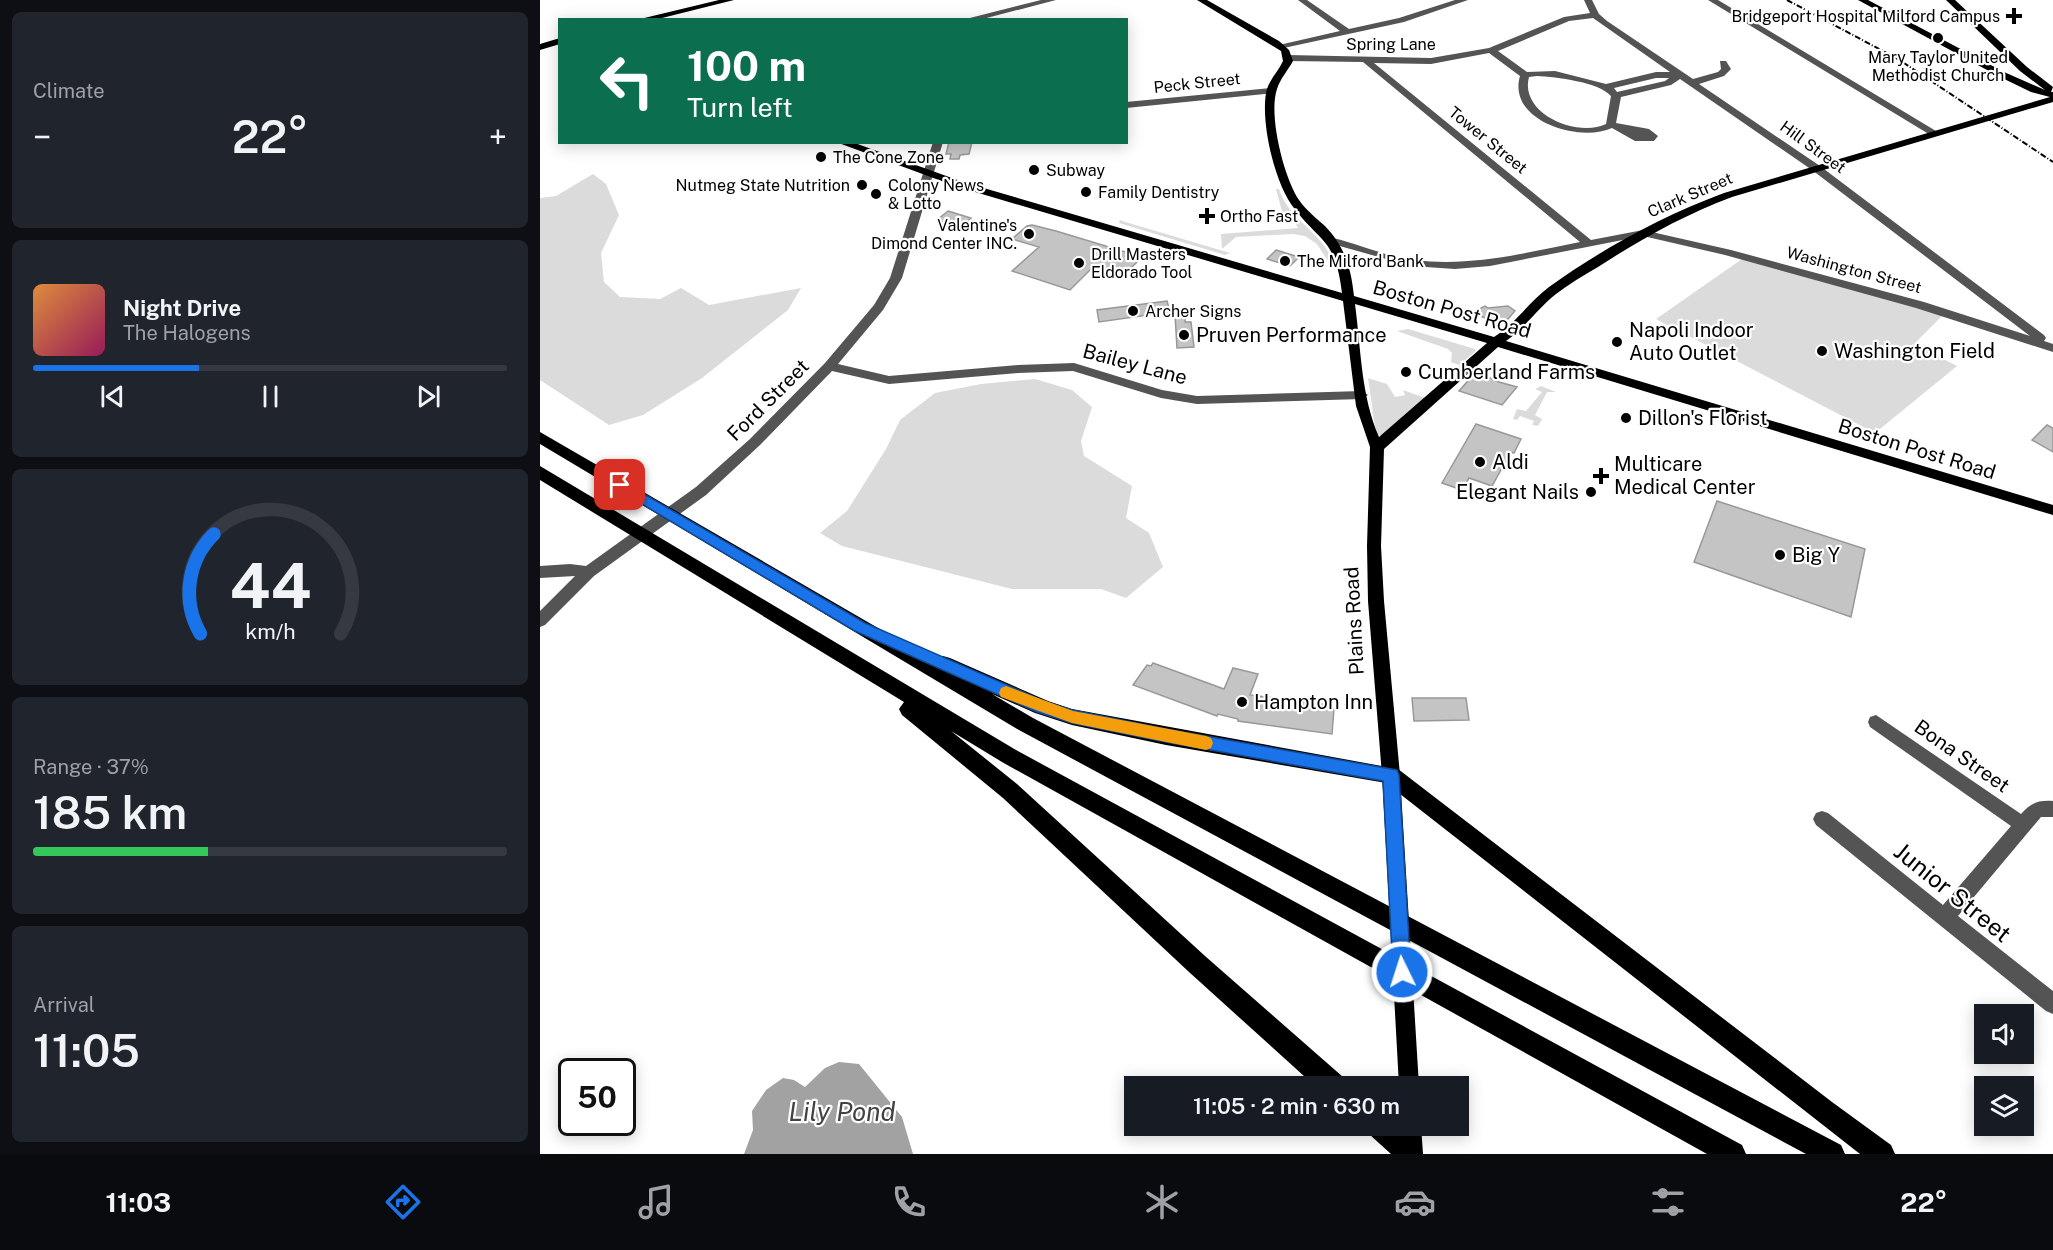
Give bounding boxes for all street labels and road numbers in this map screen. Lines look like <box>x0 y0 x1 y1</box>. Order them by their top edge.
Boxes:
street label: Spring Lane <box>1346 35 1436 54</box>
street label: Peck Street <box>1153 69 1241 97</box>
street label: Tower Street <box>1445 103 1531 177</box>
street label: Hill Street <box>1777 117 1849 177</box>
street label: Clark Street <box>1645 169 1735 221</box>
street label: Washington Street <box>1784 243 1924 297</box>
street label: Boston Post Road <box>1370 275 1534 343</box>
street label: Bailey Lane <box>1080 339 1190 389</box>
street label: Ford Street <box>722 354 814 446</box>
street label: Boston Post Road <box>1835 414 1999 484</box>
street label: Plains Road <box>1339 566 1369 676</box>
street label: Bona Street <box>1910 714 2014 798</box>
street label: Junior Street <box>1889 836 2017 948</box>

